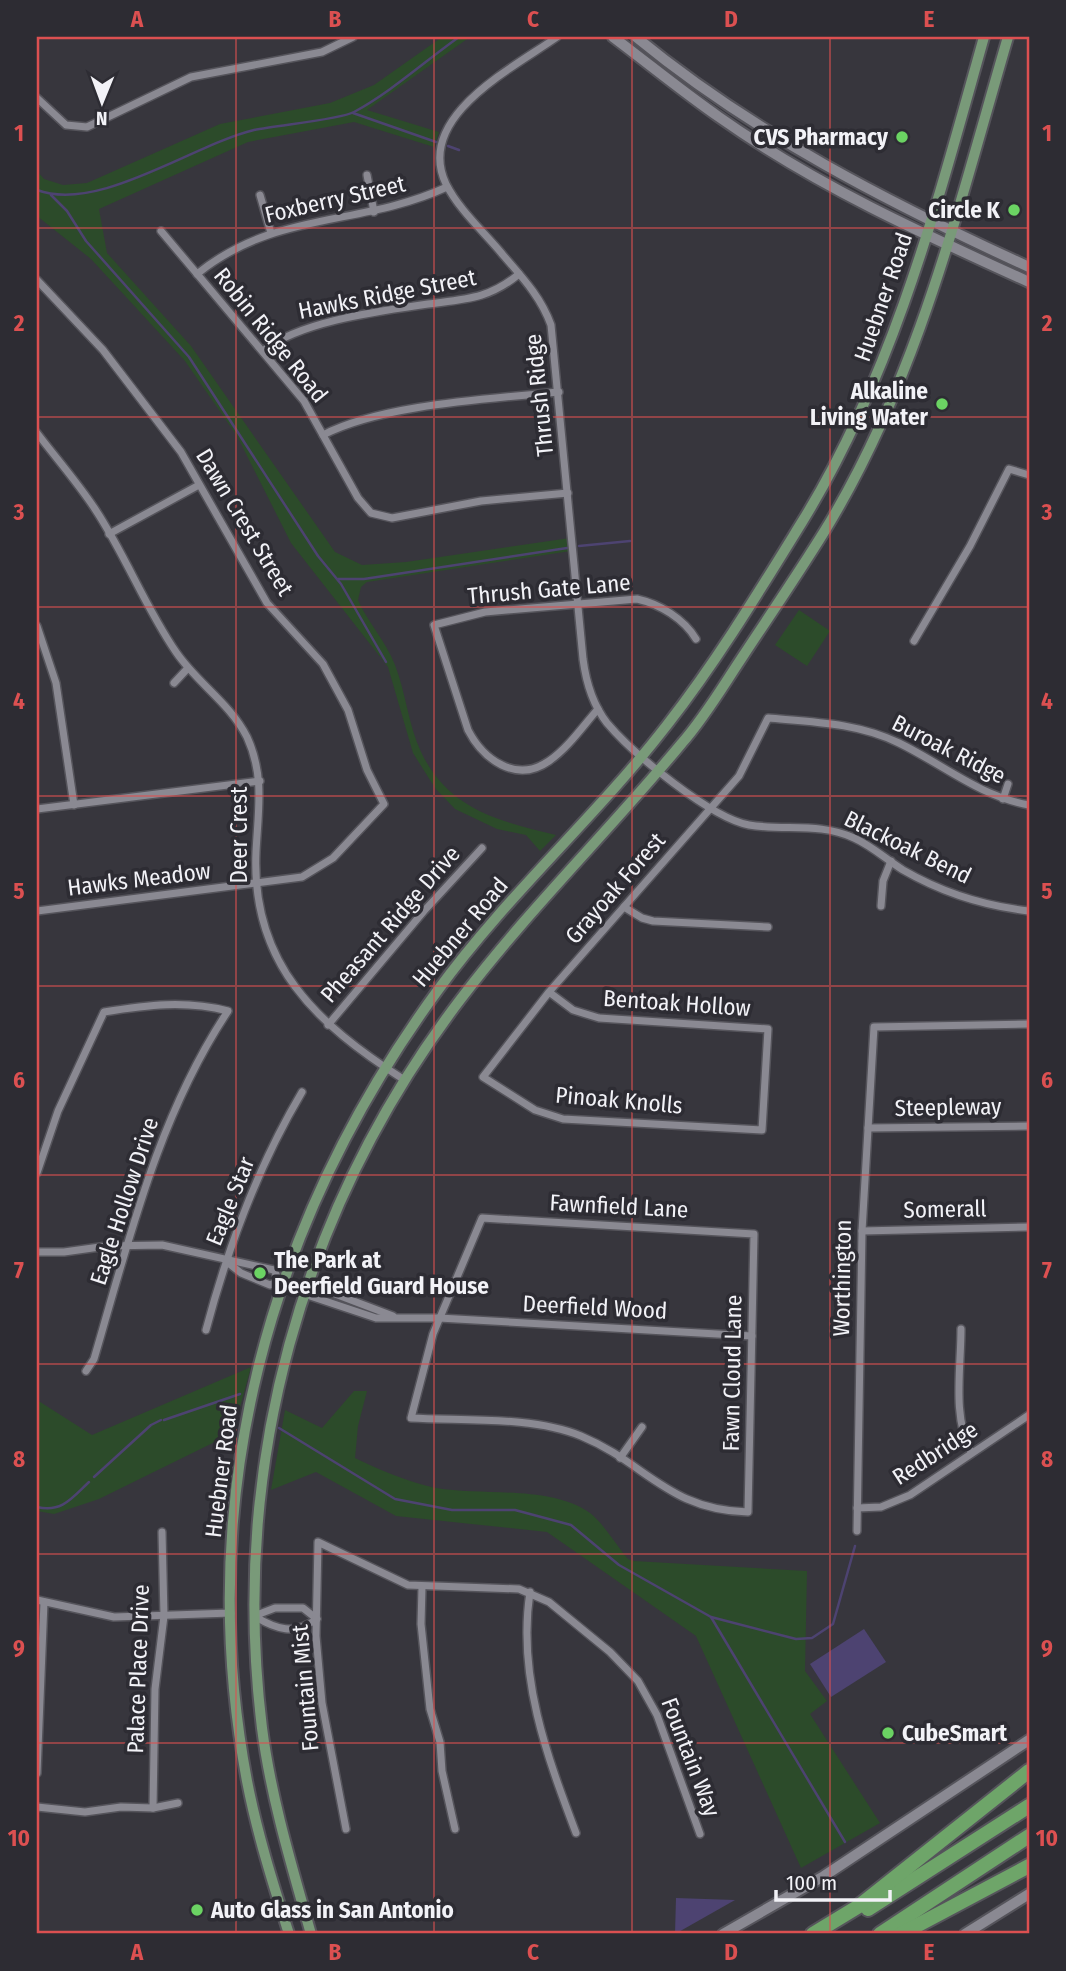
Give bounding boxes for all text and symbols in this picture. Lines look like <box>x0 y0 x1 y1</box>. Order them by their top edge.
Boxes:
text: A <box>130 5 144 33</box>
text: B <box>329 5 342 33</box>
text: C <box>527 5 539 33</box>
text: D <box>724 5 738 33</box>
text: E <box>924 5 935 33</box>
north arrow <box>66 66 136 136</box>
text: N <box>96 107 108 130</box>
text: 1 <box>14 119 24 147</box>
text: 1 <box>1042 119 1052 147</box>
place label: CVS Pharmacy <box>754 123 889 151</box>
marker: CVS Pharmacy <box>894 129 910 145</box>
street label: Foxberry Street <box>262 169 408 229</box>
place label: Circle K <box>928 196 1001 224</box>
marker: Circle K <box>1006 202 1022 218</box>
street label: Huebner Road <box>848 229 918 365</box>
street label: Robin Ridge Road <box>208 262 334 408</box>
street label: Hawks Ridge Street <box>296 263 479 325</box>
text: 2 <box>13 309 25 337</box>
text: 2 <box>1041 309 1053 337</box>
street label: Thrush Ridge <box>519 333 559 457</box>
place label: Alkaline Living Water <box>810 377 929 431</box>
marker: Alkaline Living Water <box>934 396 950 412</box>
street label: Dawn Crest Street <box>190 444 300 601</box>
text: 3 <box>13 498 25 526</box>
text: 3 <box>1041 498 1053 526</box>
street label: Thrush Gate Lane <box>466 568 632 610</box>
text: 4 <box>13 687 25 715</box>
text: 4 <box>1041 687 1053 715</box>
street label: Buroak Ridge <box>888 708 1010 790</box>
street label: Deer Crest <box>225 786 253 883</box>
street label: Blackoak Bend <box>840 804 976 890</box>
street label: Grayoak Forest <box>559 826 671 949</box>
street label: Pheasant Ridge Drive <box>314 840 466 1008</box>
street label: Hawks Meadow <box>66 856 212 902</box>
street label: Huebner Road <box>406 872 514 992</box>
text: 5 <box>13 877 25 905</box>
text: 5 <box>1041 877 1053 905</box>
street label: Bentoak Hollow <box>602 984 752 1022</box>
text: 6 <box>13 1066 25 1094</box>
text: 6 <box>1041 1066 1053 1094</box>
street label: Pinoak Knolls <box>554 1080 684 1120</box>
street label: Steepleway <box>894 1092 1002 1122</box>
street label: Eagle Hollow Drive <box>84 1114 164 1288</box>
street label: Eagle Star <box>200 1153 260 1249</box>
street label: Fawnfield Lane <box>549 1188 689 1224</box>
street label: Somerall <box>903 1194 987 1224</box>
street label: Worthington <box>827 1219 857 1337</box>
place label: The Park at Deerfield Guard House <box>274 1246 489 1300</box>
text: 7 <box>14 1256 24 1284</box>
text: 7 <box>1042 1256 1052 1284</box>
marker: The Park at Deerfield Guard House <box>252 1265 268 1281</box>
street label: Deerfield Wood <box>522 1289 668 1325</box>
street label: Fawn Cloud Lane <box>717 1295 747 1451</box>
street label: Huebner Road <box>199 1403 243 1539</box>
street label: Redbridge <box>887 1415 983 1491</box>
text: 8 <box>13 1445 25 1473</box>
text: 8 <box>1041 1445 1053 1473</box>
street label: Palace Place Drive <box>121 1584 155 1754</box>
street label: Fountain Mist <box>285 1623 324 1752</box>
text: 9 <box>13 1634 25 1662</box>
text: 9 <box>1041 1634 1053 1662</box>
street label: Fountain Way <box>655 1694 727 1821</box>
place label: CubeSmart <box>902 1719 1008 1747</box>
marker: CubeSmart <box>880 1725 896 1741</box>
text: 10 <box>8 1824 30 1852</box>
text: 10 <box>1036 1824 1058 1852</box>
scale bar <box>776 1859 889 1903</box>
text: 100 m <box>786 1870 837 1896</box>
place label: Auto Glass in San Antonio <box>210 1896 454 1924</box>
marker: Auto Glass in San Antonio <box>189 1902 205 1918</box>
text: A <box>130 1938 144 1966</box>
text: B <box>329 1938 342 1966</box>
text: C <box>527 1938 539 1966</box>
text: D <box>724 1938 738 1966</box>
text: E <box>924 1938 935 1966</box>

